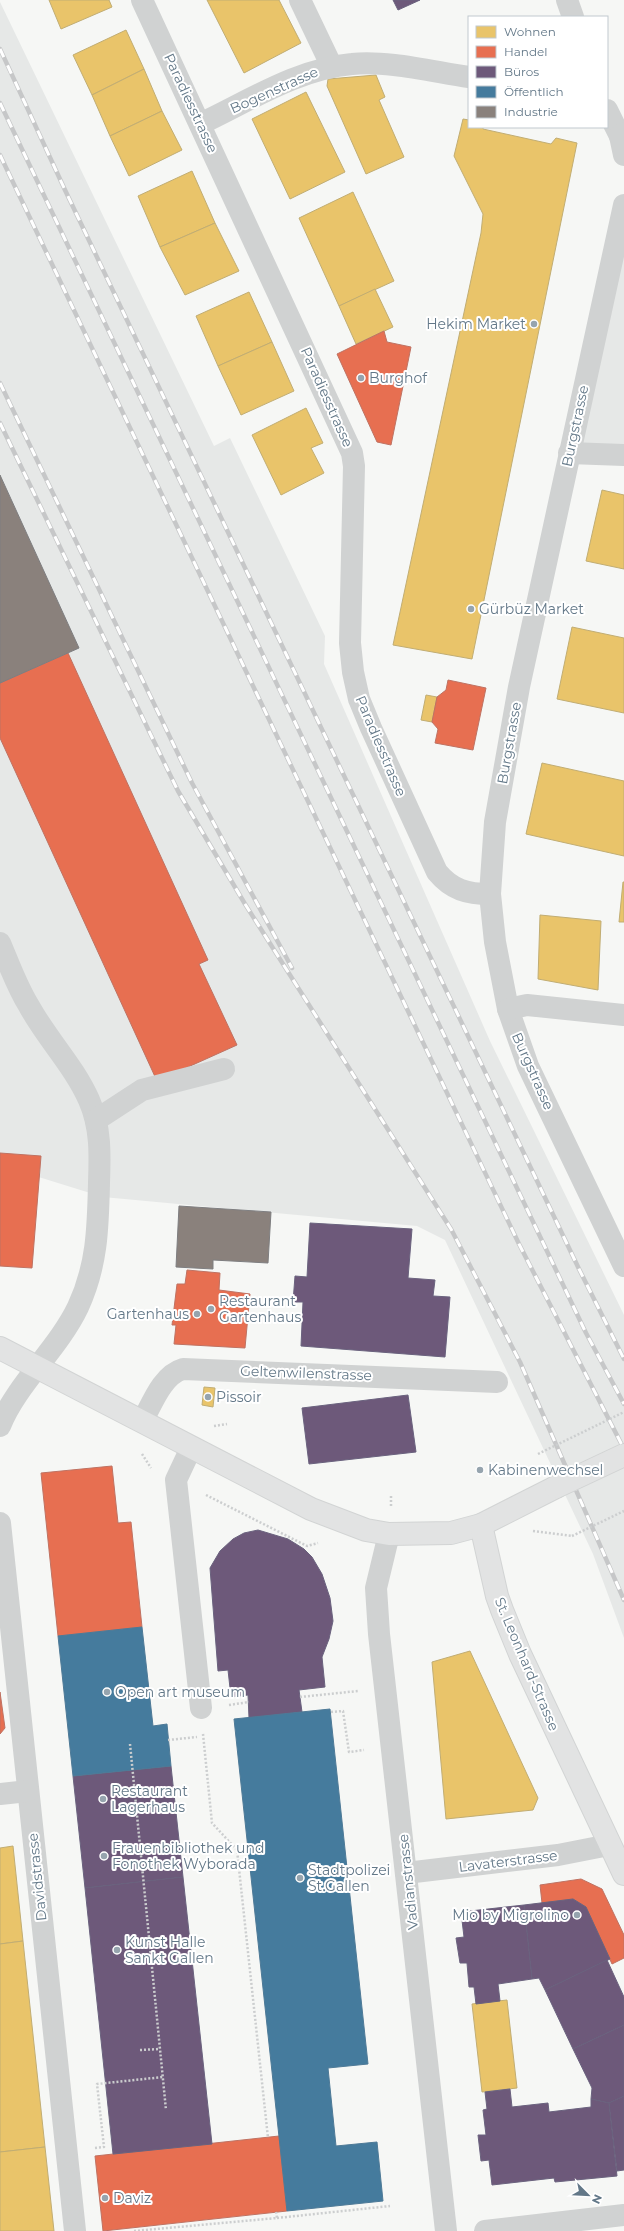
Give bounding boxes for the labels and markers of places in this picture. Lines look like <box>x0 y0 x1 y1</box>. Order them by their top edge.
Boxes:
place label: Hekim Market <box>426 315 526 333</box>
marker: Hekim Market <box>529 319 539 329</box>
place label: Burghof <box>369 369 428 387</box>
marker: Burghof <box>356 373 366 383</box>
place label: Gürbüz Market <box>479 600 584 618</box>
marker: Gürbüz Market <box>466 604 476 614</box>
place label: Restaurant Gartenhaus <box>219 1292 301 1326</box>
marker: Restaurant Gartenhaus <box>206 1304 216 1314</box>
place label: Gartenhaus <box>107 1305 189 1323</box>
marker: Gartenhaus <box>192 1309 202 1319</box>
place label: Pissoir <box>216 1388 262 1406</box>
marker: Pissoir <box>203 1392 213 1402</box>
place label: Kabinenwechsel <box>488 1461 603 1479</box>
marker: Kabinenwechsel <box>475 1465 485 1475</box>
place label: Open art museum <box>115 1683 245 1701</box>
marker: Open art museum <box>102 1687 112 1697</box>
place label: Restaurant Lagerhaus <box>111 1782 188 1816</box>
marker: Restaurant Lagerhaus <box>98 1794 108 1804</box>
place label: Frauenbibliothek und Fonothek Wyborada <box>112 1839 264 1873</box>
marker: Frauenbibliothek und Fonothek Wyborada <box>99 1851 109 1861</box>
place label: Stadtpolizei St.Gallen <box>308 1861 390 1895</box>
marker: Stadtpolizei St.Gallen <box>295 1873 305 1883</box>
place label: Mio by Migrolino <box>452 1906 569 1924</box>
marker: Mio by Migrolino <box>572 1910 582 1920</box>
place label: Kunst Halle Sankt Gallen <box>125 1933 214 1967</box>
marker: Kunst Halle Sankt Gallen <box>112 1945 122 1955</box>
place label: Daviz <box>113 2189 151 2207</box>
marker: Daviz <box>100 2193 110 2203</box>

